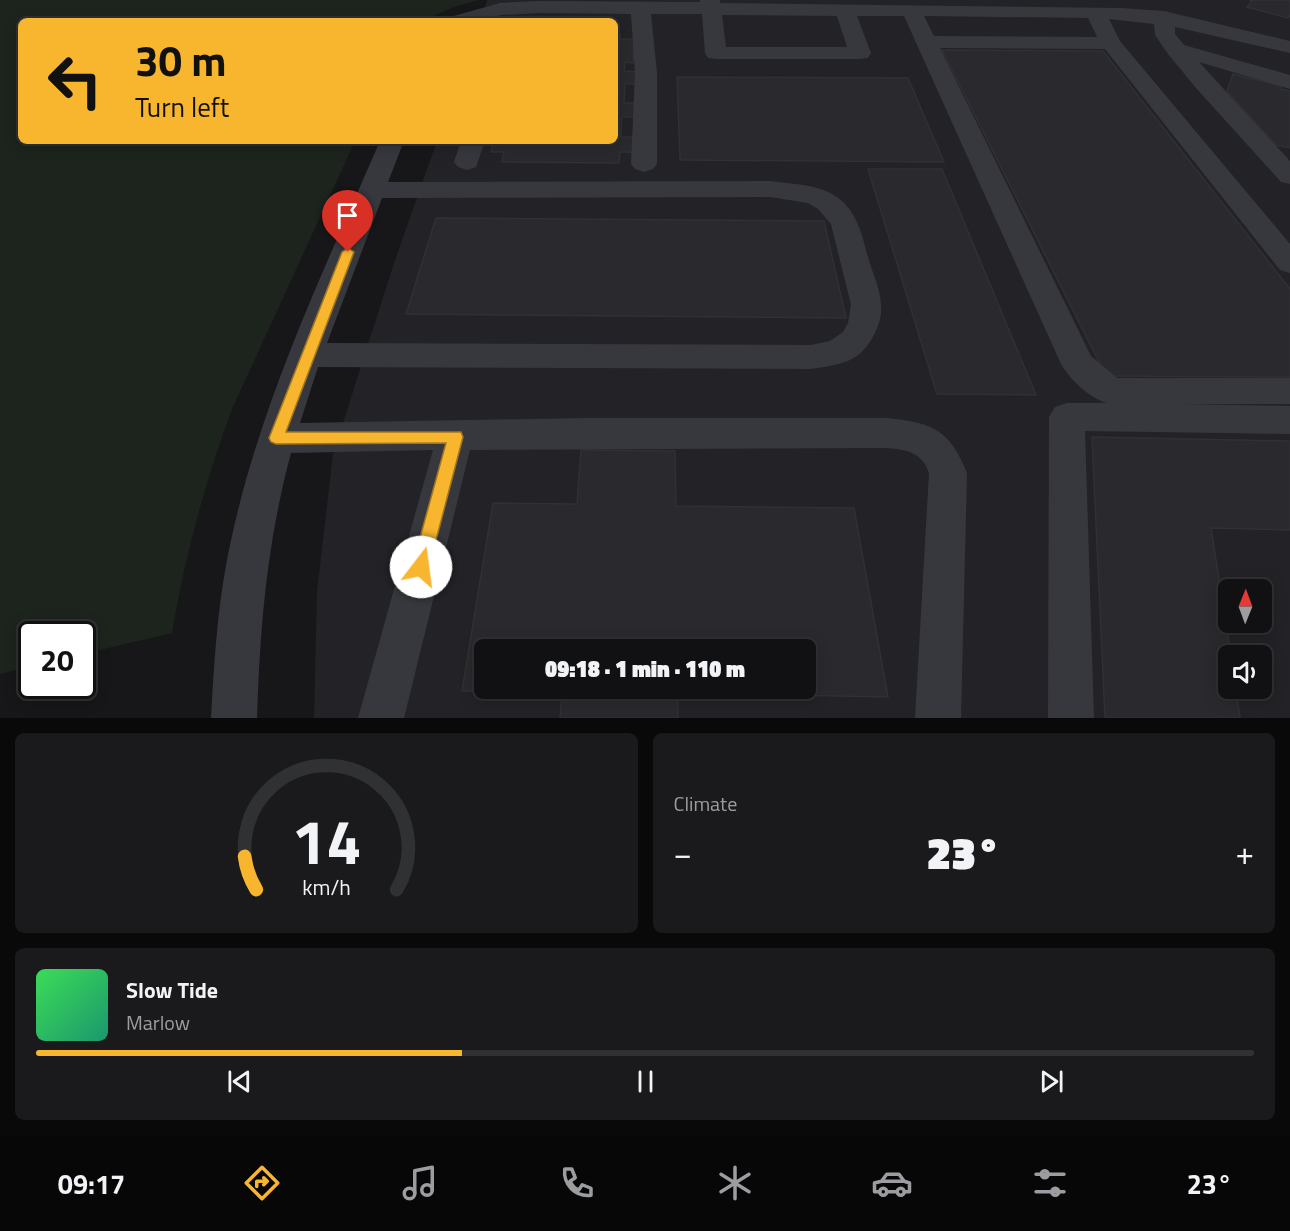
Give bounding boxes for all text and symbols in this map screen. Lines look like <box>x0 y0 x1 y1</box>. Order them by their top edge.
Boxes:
text: 30 m <box>135 28 227 92</box>
icon: left <box>36 42 114 120</box>
text: Turn left <box>135 86 229 127</box>
pin <box>322 190 373 252</box>
icon: arrive <box>331 199 364 232</box>
position arrow <box>389 535 453 599</box>
north arrow <box>1218 579 1272 633</box>
map controls <box>1218 579 1272 699</box>
speed limit sign: 20 <box>18 621 96 699</box>
button: sound <box>1218 645 1272 699</box>
text: 09:18 · 1 min · 110 m <box>545 652 745 686</box>
text: Climate <box>674 788 737 819</box>
text: 14 <box>291 793 361 888</box>
text: 23° <box>927 818 1001 886</box>
text: − <box>674 828 692 878</box>
text: + <box>1236 828 1254 878</box>
text: km/h <box>302 871 351 903</box>
text: Slow Tide <box>126 973 218 1007</box>
text: Marlow <box>126 1007 190 1038</box>
icon: previous <box>223 1065 256 1098</box>
icon: pause <box>629 1065 662 1098</box>
icon: next <box>1035 1065 1068 1098</box>
icon: directions <box>241 1162 283 1204</box>
icon: music <box>399 1162 441 1204</box>
icon: phone <box>556 1162 598 1204</box>
icon: climate <box>714 1162 756 1204</box>
icon: car <box>871 1162 913 1204</box>
icon: filters <box>1029 1162 1071 1204</box>
text: 09:17 <box>58 1163 125 1204</box>
text: 23° <box>1187 1163 1232 1204</box>

